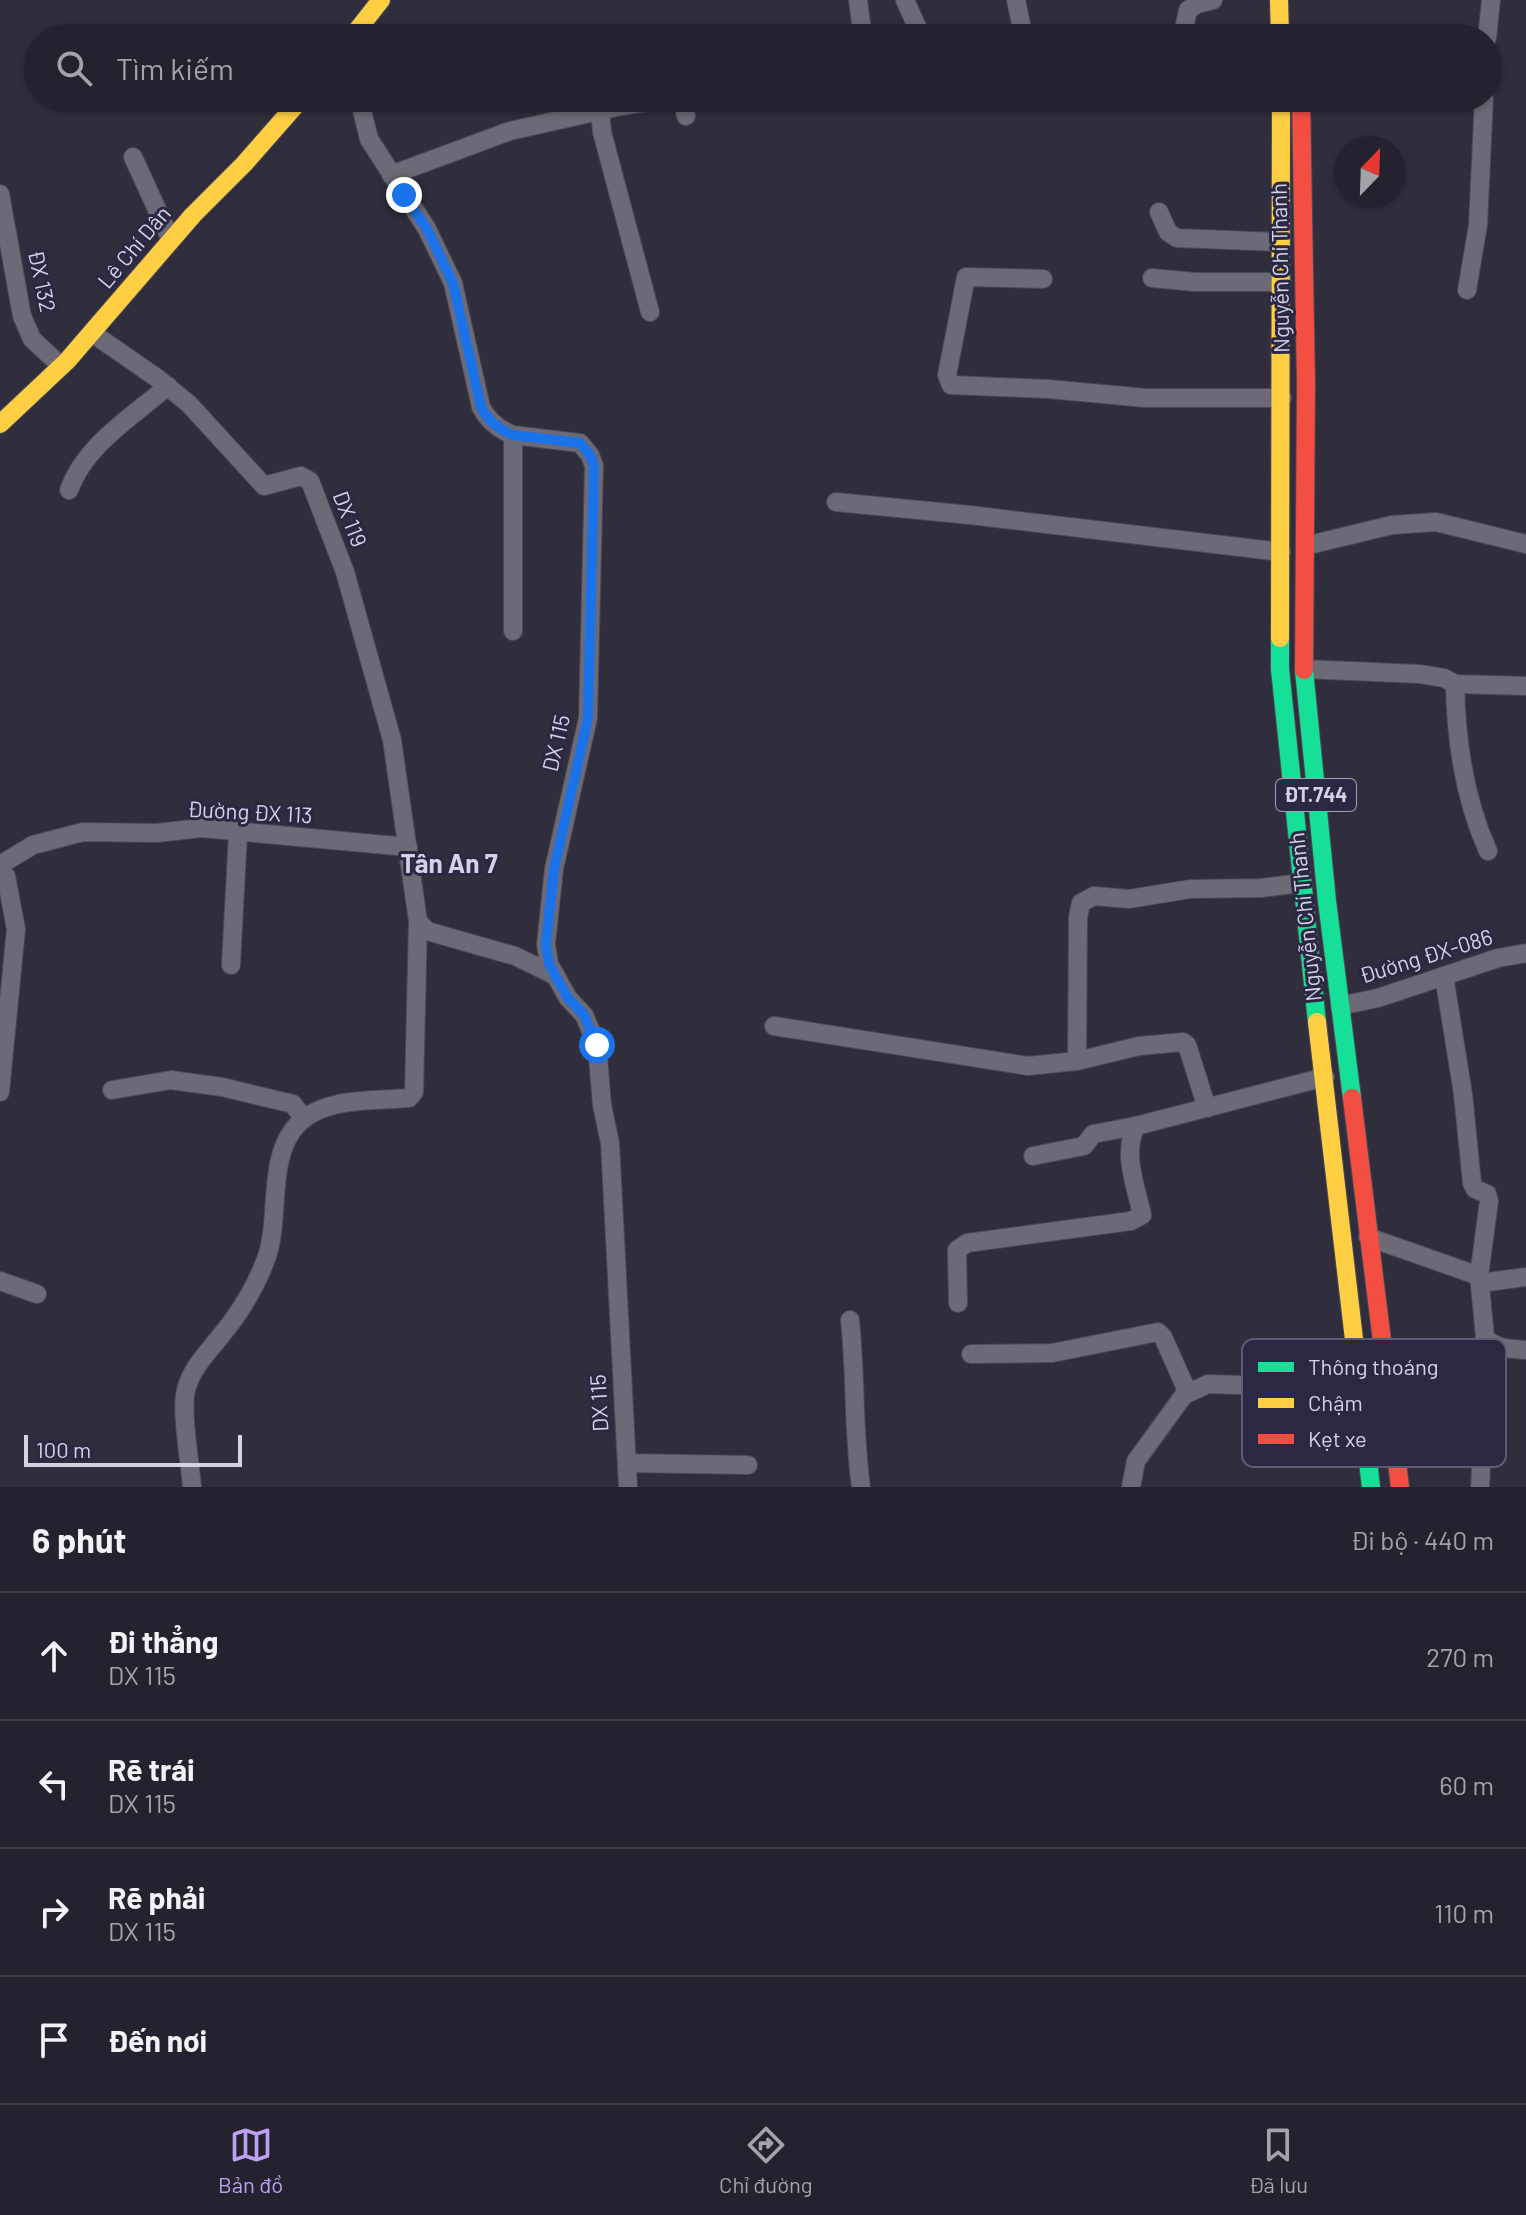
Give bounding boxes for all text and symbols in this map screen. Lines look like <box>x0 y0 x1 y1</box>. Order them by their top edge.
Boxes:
search box <box>24 24 1502 112</box>
icon: search <box>52 46 96 90</box>
text: Tìm kiếm <box>116 50 234 86</box>
north arrow <box>1334 136 1406 208</box>
route end <box>386 177 422 213</box>
street label: Nguyễn Chí Thanh <box>1265 183 1293 353</box>
street label: Lê Chí Dân <box>91 200 175 293</box>
street label: ĐX 132 <box>24 247 62 314</box>
street label: DX 119 <box>328 487 373 550</box>
street label: DX 115 <box>536 712 574 774</box>
road number: ĐT.744 <box>1276 779 1356 811</box>
street label: Đường ĐX 113 <box>187 795 313 827</box>
street label: Nguyễn Chí Thanh <box>1282 831 1326 1003</box>
district label: Tân An 7 <box>400 847 498 878</box>
street label: Đường ĐX-086 <box>1356 922 1495 988</box>
route start <box>579 1027 615 1063</box>
legend <box>1242 1339 1506 1467</box>
text: Thông thoáng <box>1308 1353 1439 1379</box>
street label: DX 115 <box>584 1374 612 1432</box>
text: Chậm <box>1308 1389 1363 1415</box>
text: Kẹt xe <box>1308 1425 1367 1451</box>
scale bar <box>24 1431 242 1467</box>
text: 100 m <box>36 1436 91 1462</box>
text: 6 phút <box>32 1519 126 1560</box>
text: Đi bộ · 440 m <box>1351 1524 1494 1555</box>
text: Đi thẳng <box>108 1623 218 1659</box>
icon: ahead <box>32 1634 76 1678</box>
text: 270 m <box>1426 1641 1494 1672</box>
text: DX 115 <box>108 1659 176 1690</box>
text: Rẽ trái <box>108 1751 195 1787</box>
icon: left <box>32 1762 76 1806</box>
text: 60 m <box>1439 1769 1494 1800</box>
text: DX 115 <box>108 1787 176 1818</box>
text: Rẽ phải <box>108 1879 205 1915</box>
icon: right <box>32 1890 76 1934</box>
text: 110 m <box>1434 1897 1494 1928</box>
text: DX 115 <box>108 1915 176 1946</box>
icon: arrive <box>32 2018 76 2062</box>
text: Đến nơi <box>108 2022 207 2058</box>
tab: Bản đồ <box>218 2123 283 2197</box>
tab: Chỉ đường <box>719 2123 813 2197</box>
tab: Đã lưu <box>1249 2123 1308 2197</box>

